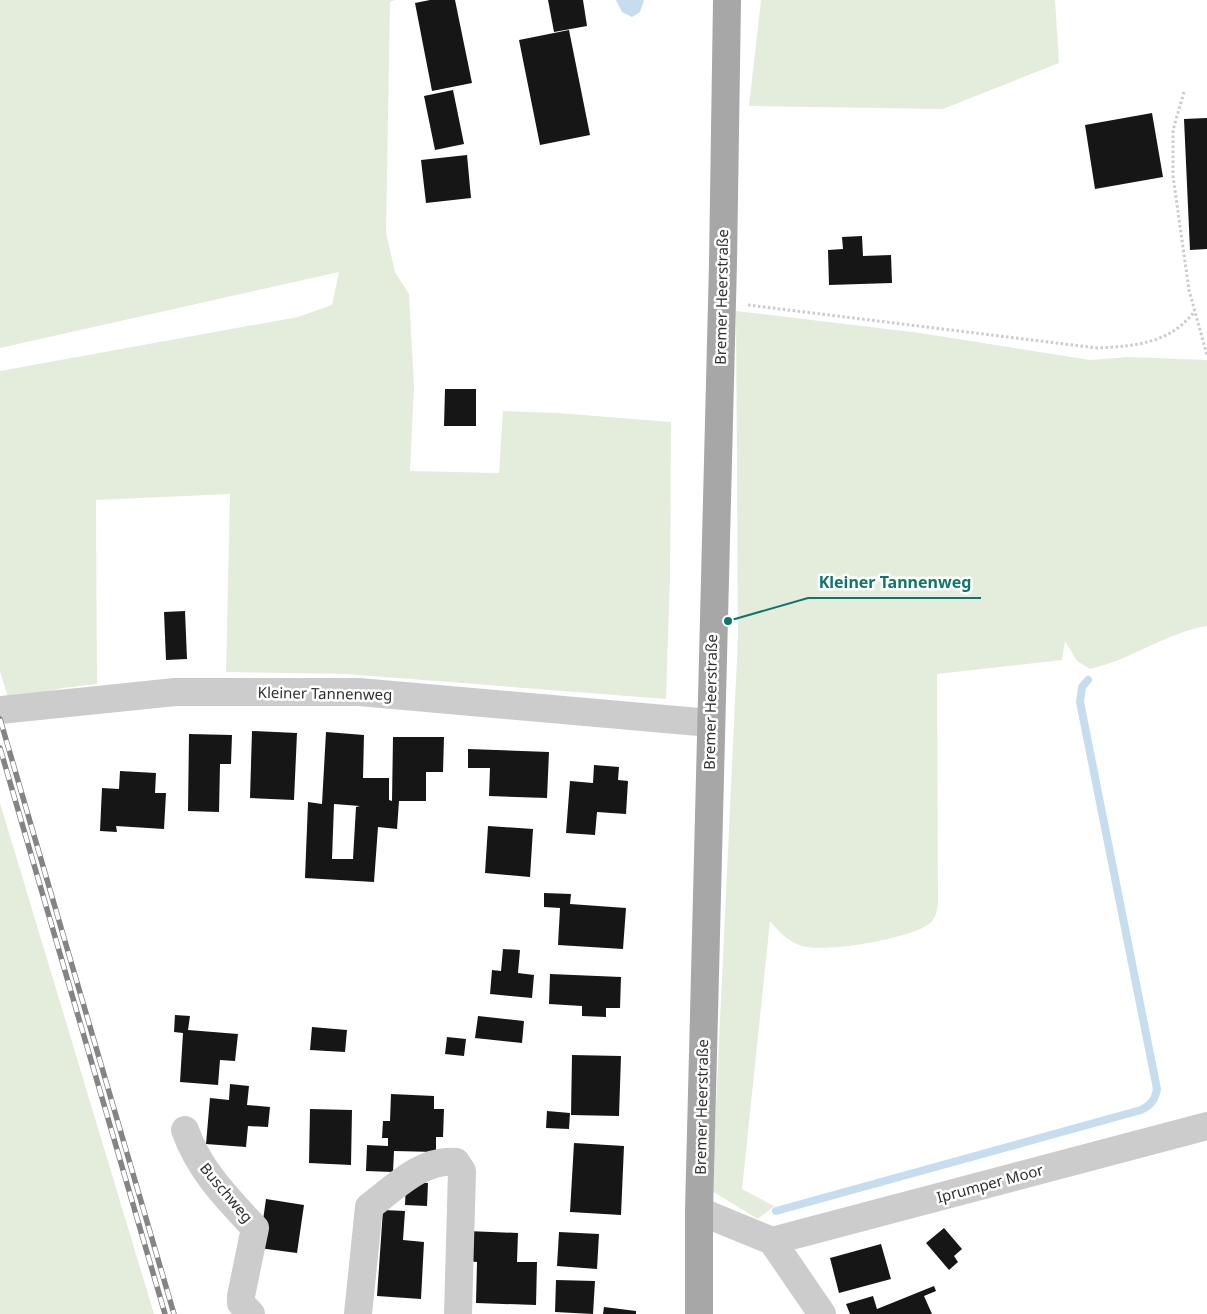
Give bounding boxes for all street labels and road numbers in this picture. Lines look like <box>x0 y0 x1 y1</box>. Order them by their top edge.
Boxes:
street label: Bremer Heerstraße <box>710 229 732 365</box>
street label: Bremer Heerstraße <box>699 634 721 770</box>
street label: Kleiner Tannenweg <box>258 682 392 704</box>
street label: Bremer Heerstraße <box>690 1039 712 1175</box>
street label: Buschweg <box>196 1158 258 1226</box>
street label: Iprumper Moor <box>934 1159 1045 1207</box>

